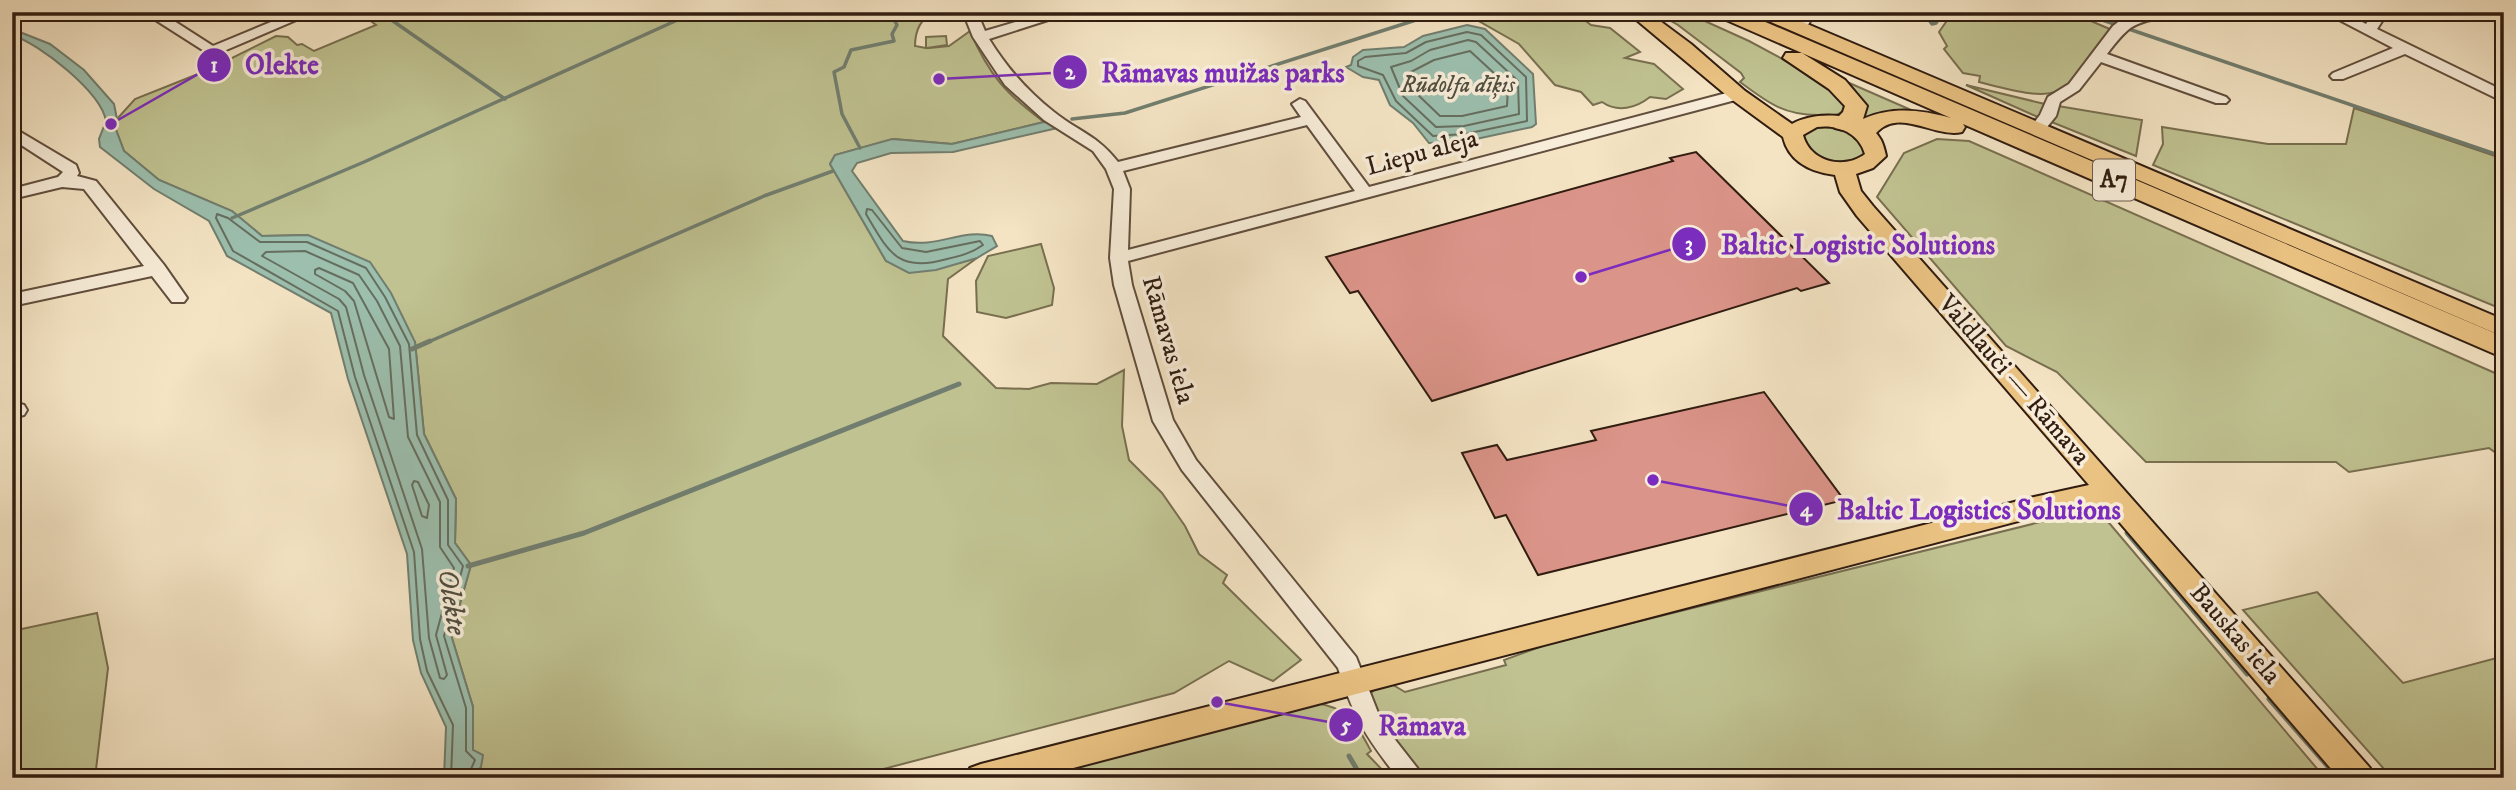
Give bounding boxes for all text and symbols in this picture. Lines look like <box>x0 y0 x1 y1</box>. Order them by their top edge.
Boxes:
callout: Olekte <box>196 40 333 89</box>
text: Olekte <box>245 48 319 83</box>
callout: Rāmavas muižas parks <box>1052 48 1359 97</box>
text: 1 <box>210 53 218 79</box>
text: Rāmavas muižas parks <box>1101 56 1345 91</box>
text: 2 <box>1065 60 1076 86</box>
water label: Rūdolfa dīķis <box>1400 71 1516 100</box>
street label: Liepu aleja <box>1363 122 1481 184</box>
road number: A7 <box>2093 160 2135 200</box>
callout: Baltic Logistic Solutions <box>1672 219 2009 268</box>
text: Baltic Logistic Solutions <box>1721 228 1996 263</box>
text: 3 <box>1685 232 1693 258</box>
street label: Rāmavas iela <box>1134 272 1202 408</box>
street label: Valdlauči — Rāmava <box>1930 287 2097 472</box>
callout: Baltic Logistics Solutions <box>1788 485 2135 534</box>
text: Baltic Logistics Solutions <box>1837 493 2121 528</box>
text: 4 <box>1800 497 1813 523</box>
water label: Olekte <box>430 567 475 639</box>
street label: Bauskas iela <box>2182 577 2288 691</box>
callout: Rāmava <box>1329 701 1479 750</box>
text: Rāmava <box>1378 709 1467 744</box>
text: 5 <box>1340 713 1352 739</box>

